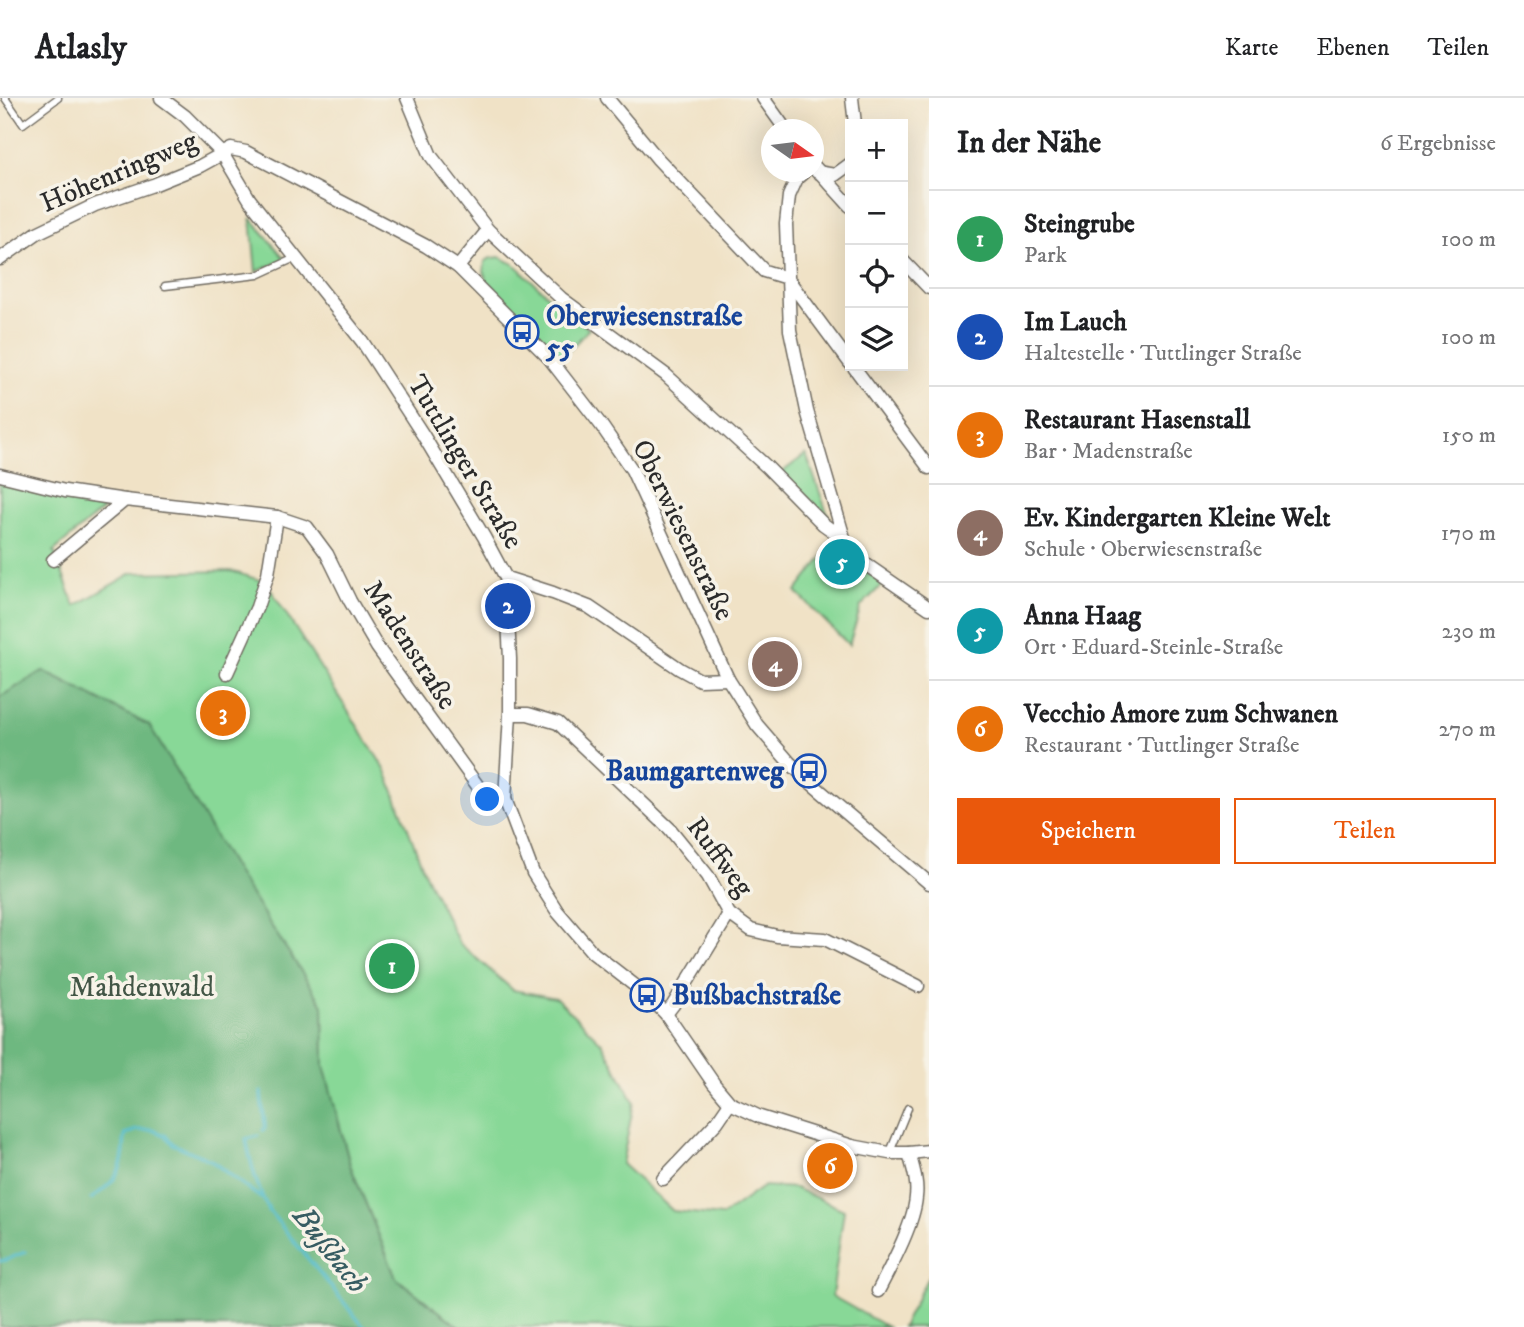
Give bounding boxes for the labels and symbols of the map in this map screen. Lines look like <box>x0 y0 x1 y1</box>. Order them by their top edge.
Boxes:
north arrow <box>761 119 824 182</box>
street label: Höhenringweg <box>35 123 203 221</box>
place label: Oberwiesenstraße 55 <box>545 299 743 366</box>
bus stop icon: Oberwiesenstraße 55 <box>503 313 541 351</box>
street label: Tuttlinger Straße <box>399 369 531 555</box>
street label: Oberwiesenstraße <box>624 434 742 626</box>
pin: 5 <box>819 536 865 588</box>
street label: Madenstraße <box>355 574 465 716</box>
pin: 2 <box>485 580 531 632</box>
pin: 4 <box>752 638 798 690</box>
pin: 3 <box>200 687 246 739</box>
bus stop icon: Baumgartenweg <box>790 752 828 790</box>
place label: Baumgartenweg <box>606 754 785 789</box>
your location <box>470 782 504 816</box>
street label: Ruffweg <box>679 810 762 904</box>
pin: 1 <box>369 940 415 992</box>
park label: Mahdenwald <box>70 970 214 1005</box>
bus stop icon: Bußbachstraße <box>628 976 666 1014</box>
place label: Bußbachstraße <box>672 978 841 1013</box>
pin: 6 <box>807 1140 853 1192</box>
water label: Bußbach <box>284 1198 375 1301</box>

